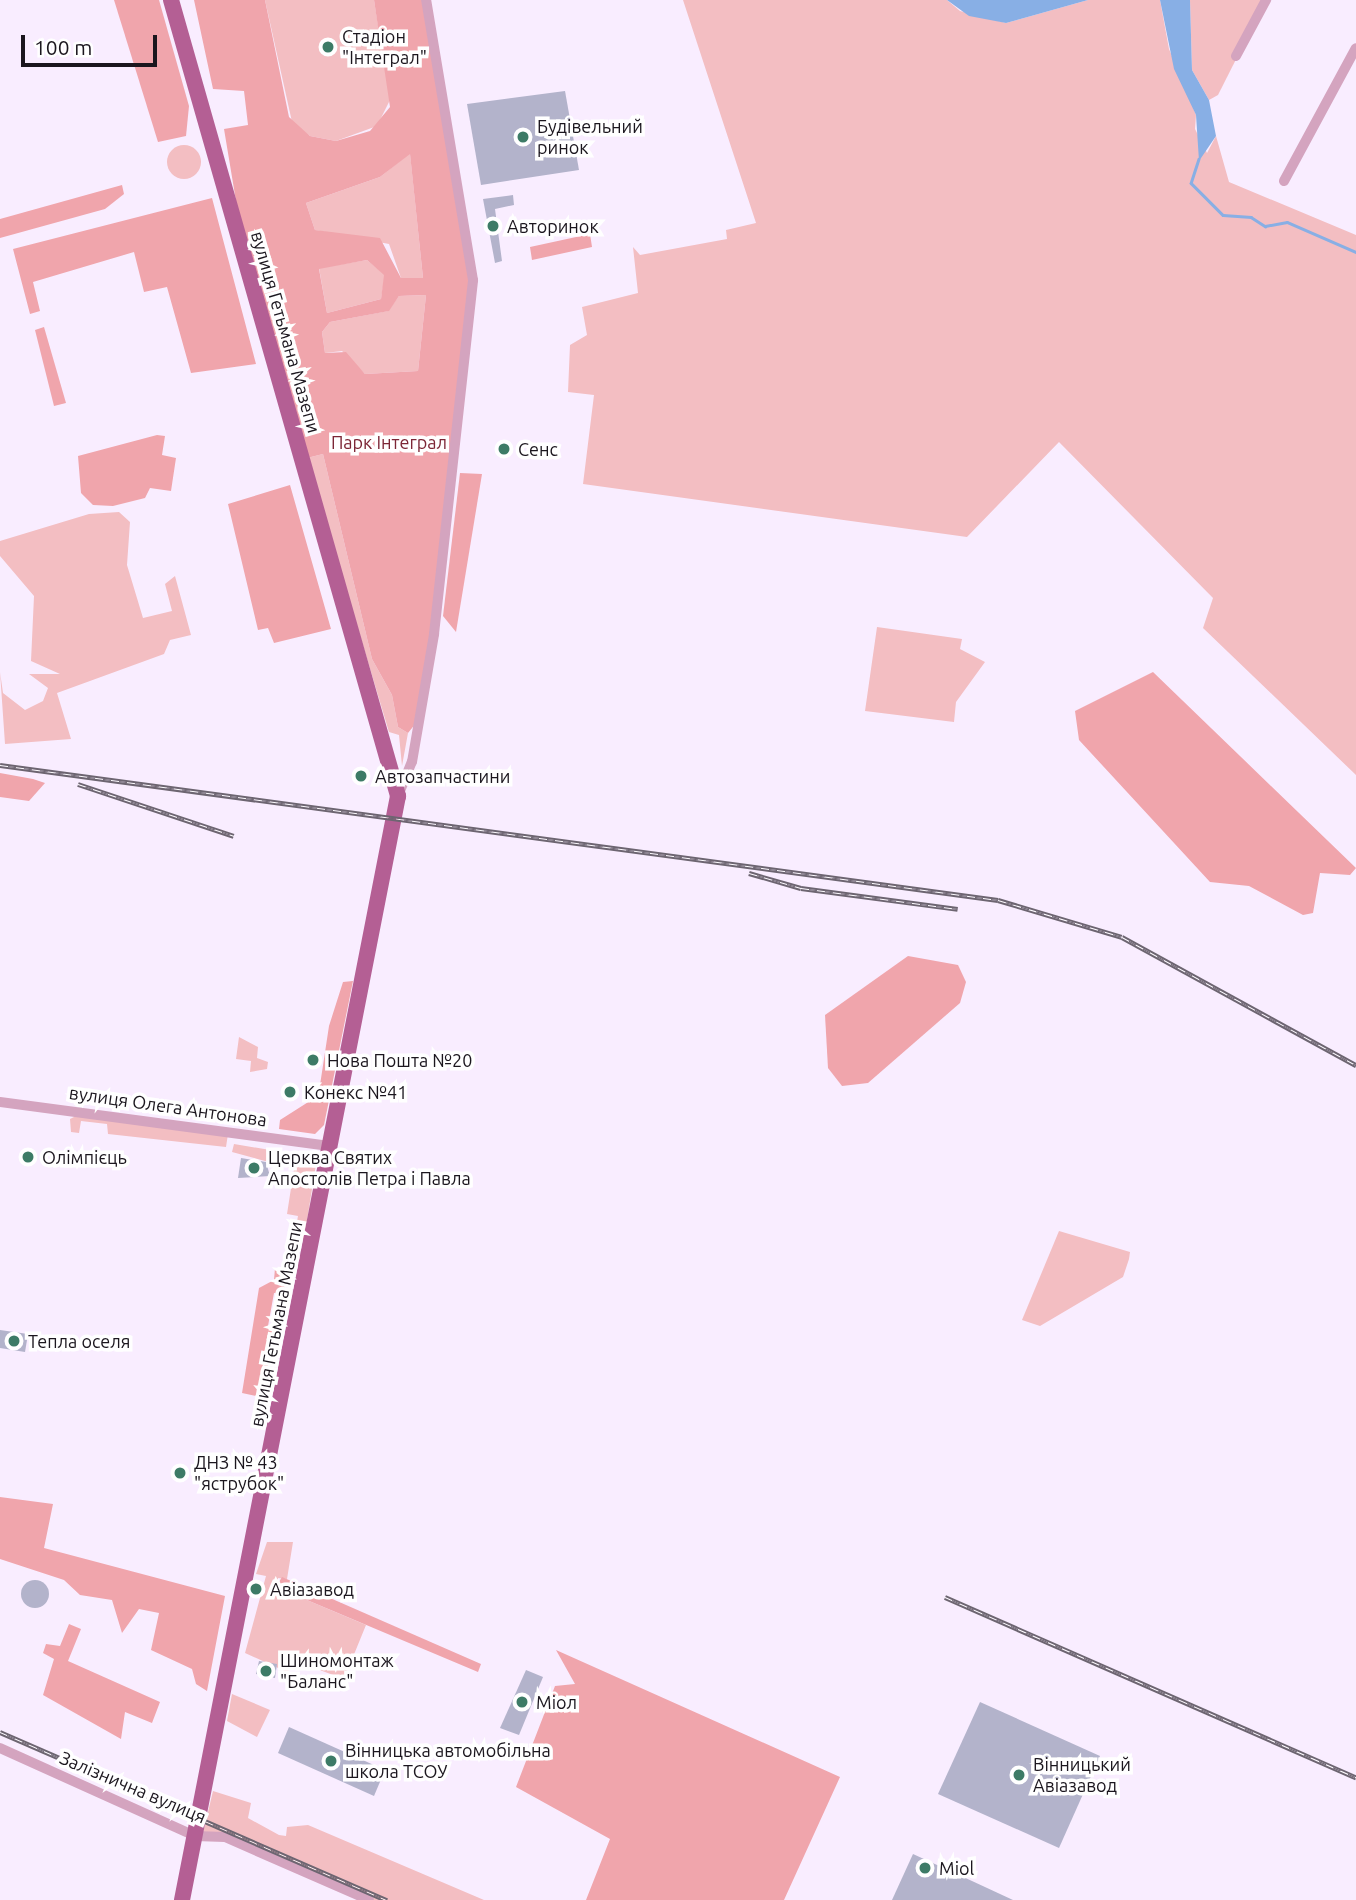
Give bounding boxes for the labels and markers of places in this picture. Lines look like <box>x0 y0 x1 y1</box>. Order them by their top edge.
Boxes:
place label: Стадіон "Інтеграл" <box>342 26 427 68</box>
marker: Стадіон "Інтеграл" <box>320 39 336 55</box>
place label: Будівельний ринок <box>537 116 643 158</box>
marker: Будівельний ринок <box>515 129 531 145</box>
place label: Авторинок <box>507 215 599 237</box>
marker: Авторинок <box>485 218 501 234</box>
place label: Сенс <box>518 438 558 460</box>
marker: Сенс <box>496 441 512 457</box>
place label: Автозапчастини <box>375 765 510 787</box>
marker: Автозапчастини <box>353 768 369 784</box>
place label: Нова Пошта №20 <box>327 1049 472 1071</box>
marker: Нова Пошта №20 <box>305 1052 321 1068</box>
place label: Конекс №41 <box>304 1081 407 1103</box>
marker: Конекс №41 <box>282 1084 298 1100</box>
place label: Олімпієць <box>42 1146 127 1168</box>
place label: Церква Святих Апостолів Петра і Павла <box>268 1147 471 1190</box>
marker: Олімпієць <box>20 1149 36 1165</box>
marker: Церква Святих Апостолів Петра і Павла <box>246 1160 262 1176</box>
place label: Тепла оселя <box>28 1330 130 1352</box>
marker: Тепла оселя <box>6 1333 22 1349</box>
place label: ДНЗ № 43 "яструбок" <box>194 1452 284 1494</box>
marker: ДНЗ № 43 "яструбок" <box>172 1465 188 1481</box>
place label: Авіазавод <box>270 1578 354 1600</box>
marker: Авіазавод <box>248 1581 264 1597</box>
place label: Шиномонтаж "Баланс" <box>280 1650 394 1692</box>
marker: Шиномонтаж "Баланс" <box>258 1663 274 1679</box>
place label: Міол <box>536 1691 577 1713</box>
marker: Міол <box>514 1694 530 1710</box>
place label: Вінницька автомобільна школа ТСОУ <box>345 1740 551 1782</box>
marker: Вінницька автомобільна школа ТСОУ <box>323 1753 339 1769</box>
place label: Вінницький Авіазавод <box>1033 1754 1131 1796</box>
marker: Вінницький Авіазавод <box>1011 1767 1027 1783</box>
place label: Miol <box>939 1857 974 1879</box>
marker: Miol <box>917 1860 933 1876</box>

